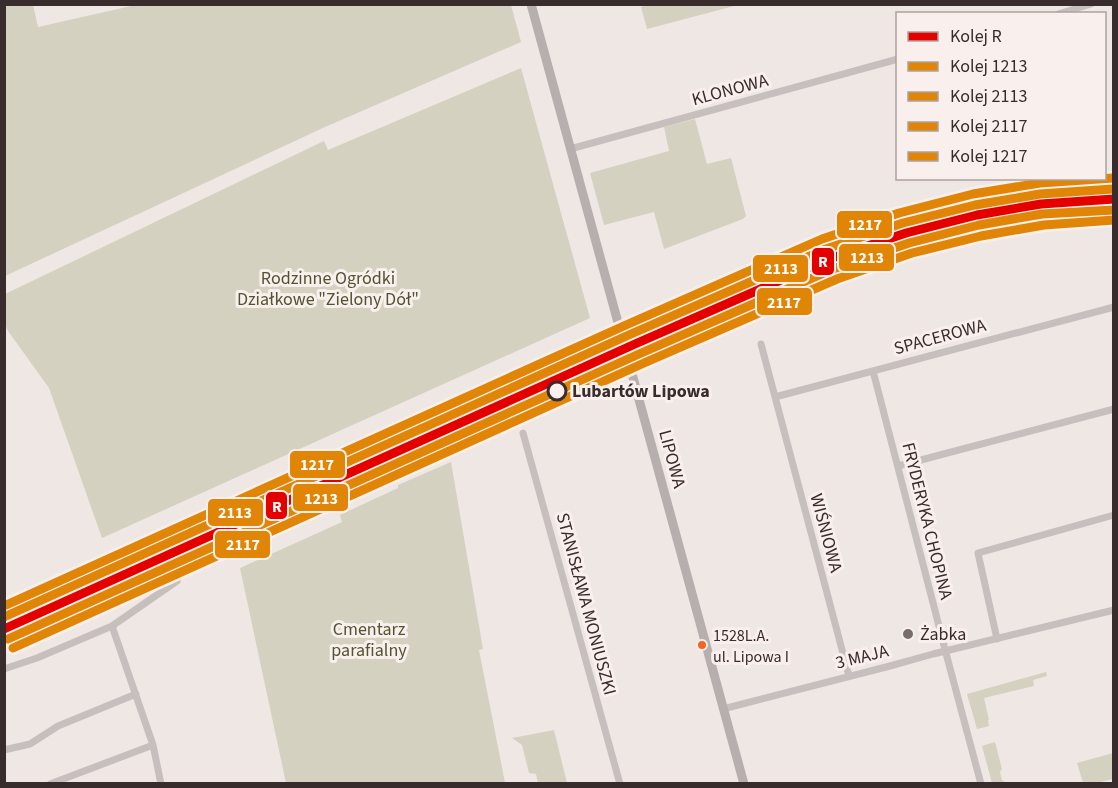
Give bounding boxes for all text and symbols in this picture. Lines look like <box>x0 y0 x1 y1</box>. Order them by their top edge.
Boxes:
legend <box>896 12 1106 180</box>
text: Kolej R <box>950 24 1002 49</box>
text: Kolej 1213 <box>950 54 1027 79</box>
street label: KLONOWA <box>689 68 771 112</box>
text: Kolej 2113 <box>950 84 1027 109</box>
text: Kolej 2117 <box>950 114 1027 139</box>
text: Kolej 1217 <box>950 144 1027 169</box>
line badge: 1217 <box>836 210 893 239</box>
text: 1217 <box>848 214 882 236</box>
line badge: 1213 <box>838 243 895 272</box>
line badge: R <box>811 247 835 276</box>
text: 1213 <box>850 247 884 269</box>
text: R <box>818 251 828 273</box>
line badge: 2113 <box>752 254 809 283</box>
text: 2113 <box>764 258 798 280</box>
park label: Rodzinne Ogródki Działkowe "Zielony Dół" <box>237 266 419 312</box>
line badge: 2117 <box>756 287 813 316</box>
text: 2117 <box>767 292 801 314</box>
street label: SPACEROWA <box>891 313 989 361</box>
place label: Lubartów Lipowa <box>572 379 710 404</box>
marker: Lubartów Lipowa <box>547 381 567 401</box>
street label: LIPOWA <box>652 427 692 491</box>
street label: FRYDERYKA CHOPINA <box>895 440 959 602</box>
line badge: 1217 <box>289 450 346 479</box>
text: 1217 <box>300 454 334 476</box>
line badge: 1213 <box>292 483 349 512</box>
text: 1213 <box>304 488 338 510</box>
line badge: R <box>265 491 288 520</box>
street label: WIŚNIOWA <box>803 491 849 575</box>
text: R <box>272 496 282 518</box>
line badge: 2113 <box>207 498 264 527</box>
text: 2113 <box>218 502 252 524</box>
street label: STANISŁAWA MONIUSZKI <box>550 510 622 698</box>
line badge: 2117 <box>214 530 271 559</box>
text: 2117 <box>226 534 260 556</box>
park label: Cmentarz parafialny <box>331 617 407 663</box>
place label: Żabka <box>920 622 966 647</box>
place label: 1528L.A. ul. Lipowa I <box>713 625 789 668</box>
marker: Żabka <box>901 627 915 641</box>
street label: 3 MAJA <box>833 638 891 676</box>
marker: 1528L.A. ul. Lipowa I <box>696 639 708 651</box>

